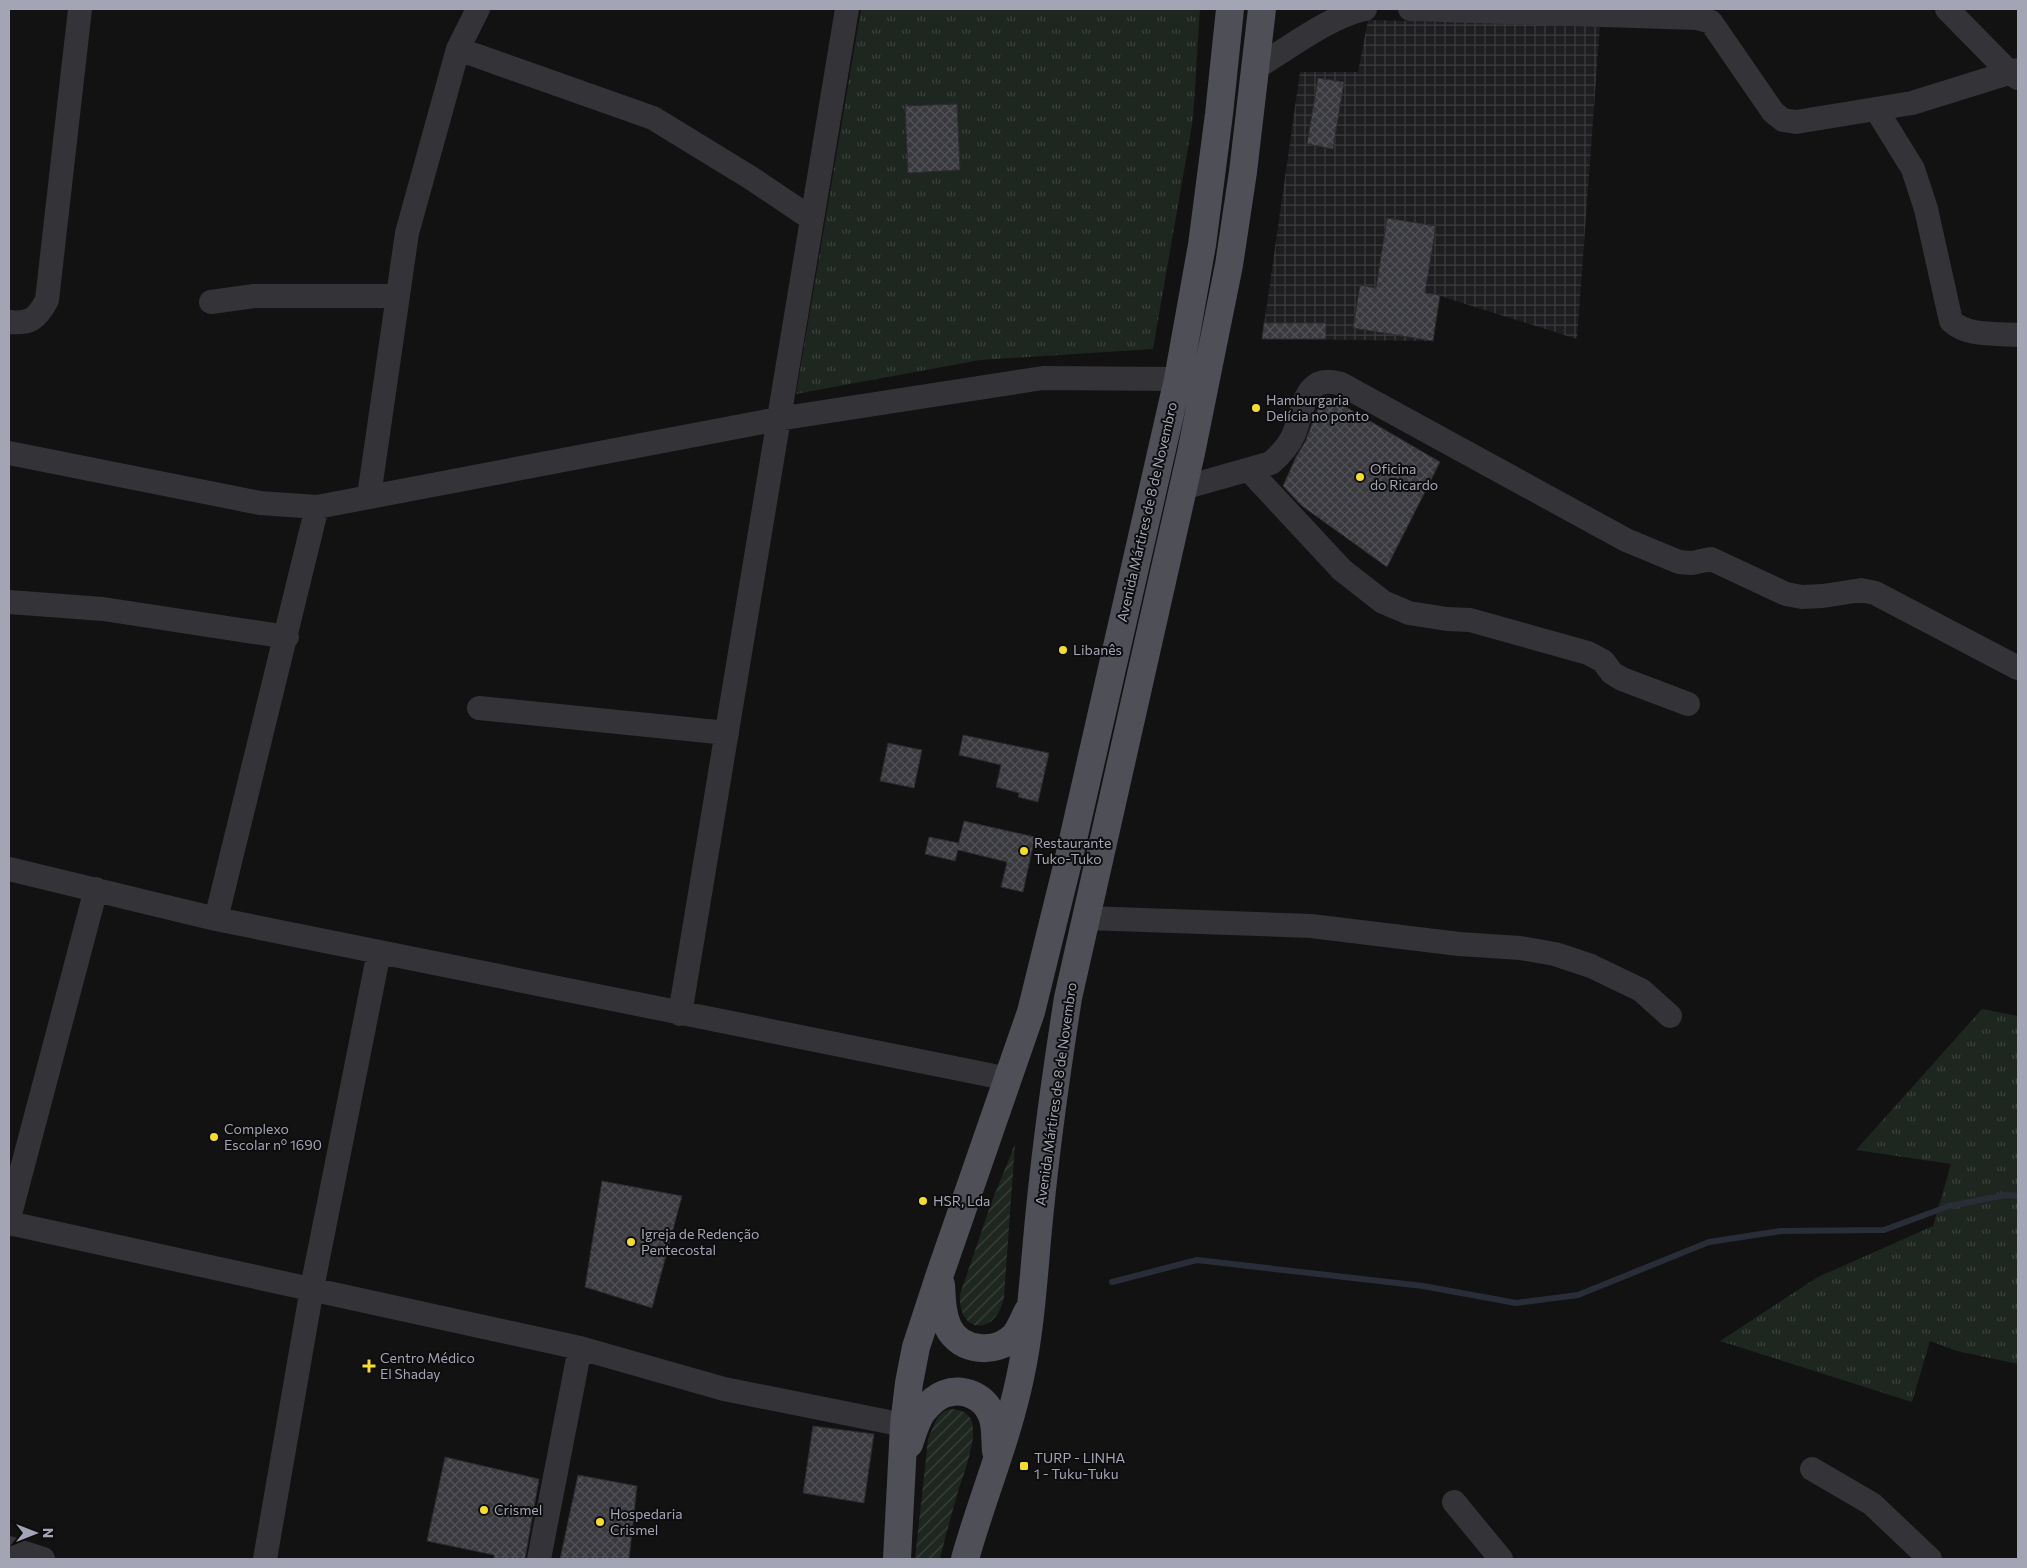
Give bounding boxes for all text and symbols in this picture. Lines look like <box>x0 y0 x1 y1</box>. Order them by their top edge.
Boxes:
place label: Hamburgaria Delícia no ponto <box>1266 391 1369 424</box>
street label: Avenida Mártires de 8 de Novembro <box>1113 400 1180 623</box>
marker: Hamburgaria Delícia no ponto <box>1250 402 1262 414</box>
place label: Oficina do Ricardo <box>1370 460 1438 493</box>
marker: Oficina do Ricardo <box>1354 471 1366 483</box>
place label: Libanês <box>1073 641 1122 658</box>
marker: Libanês <box>1057 644 1069 656</box>
place label: Restaurante Tuko-Tuko <box>1034 834 1111 867</box>
marker: Restaurante Tuko-Tuko <box>1018 845 1030 857</box>
street label: Avenida Mártires de 8 de Novembro <box>1031 981 1080 1207</box>
place label: Complexo Escolar nº 1690 <box>224 1120 322 1153</box>
marker: Complexo Escolar nº 1690 <box>208 1131 220 1143</box>
place label: HSR, Lda <box>933 1192 990 1209</box>
marker: HSR, Lda <box>917 1195 929 1207</box>
place label: Igreja de Redenção Pentecostal <box>641 1225 759 1258</box>
marker: Igreja de Redenção Pentecostal <box>625 1236 637 1248</box>
place label: Centro Médico El Shaday <box>380 1349 475 1382</box>
marker: Centro Médico El Shaday <box>362 1359 376 1373</box>
place label: TURP - LINHA 1 - Tuku-Tuku <box>1034 1449 1126 1482</box>
marker: TURP - LINHA 1 - Tuku-Tuku <box>1018 1460 1030 1472</box>
place label: Crismel <box>494 1501 542 1518</box>
marker: Crismel <box>478 1504 490 1516</box>
place label: Hospedaria Crismel <box>610 1505 683 1538</box>
north arrow <box>10 1508 60 1558</box>
marker: Hospedaria Crismel <box>594 1516 606 1528</box>
text: N <box>40 1528 57 1538</box>

